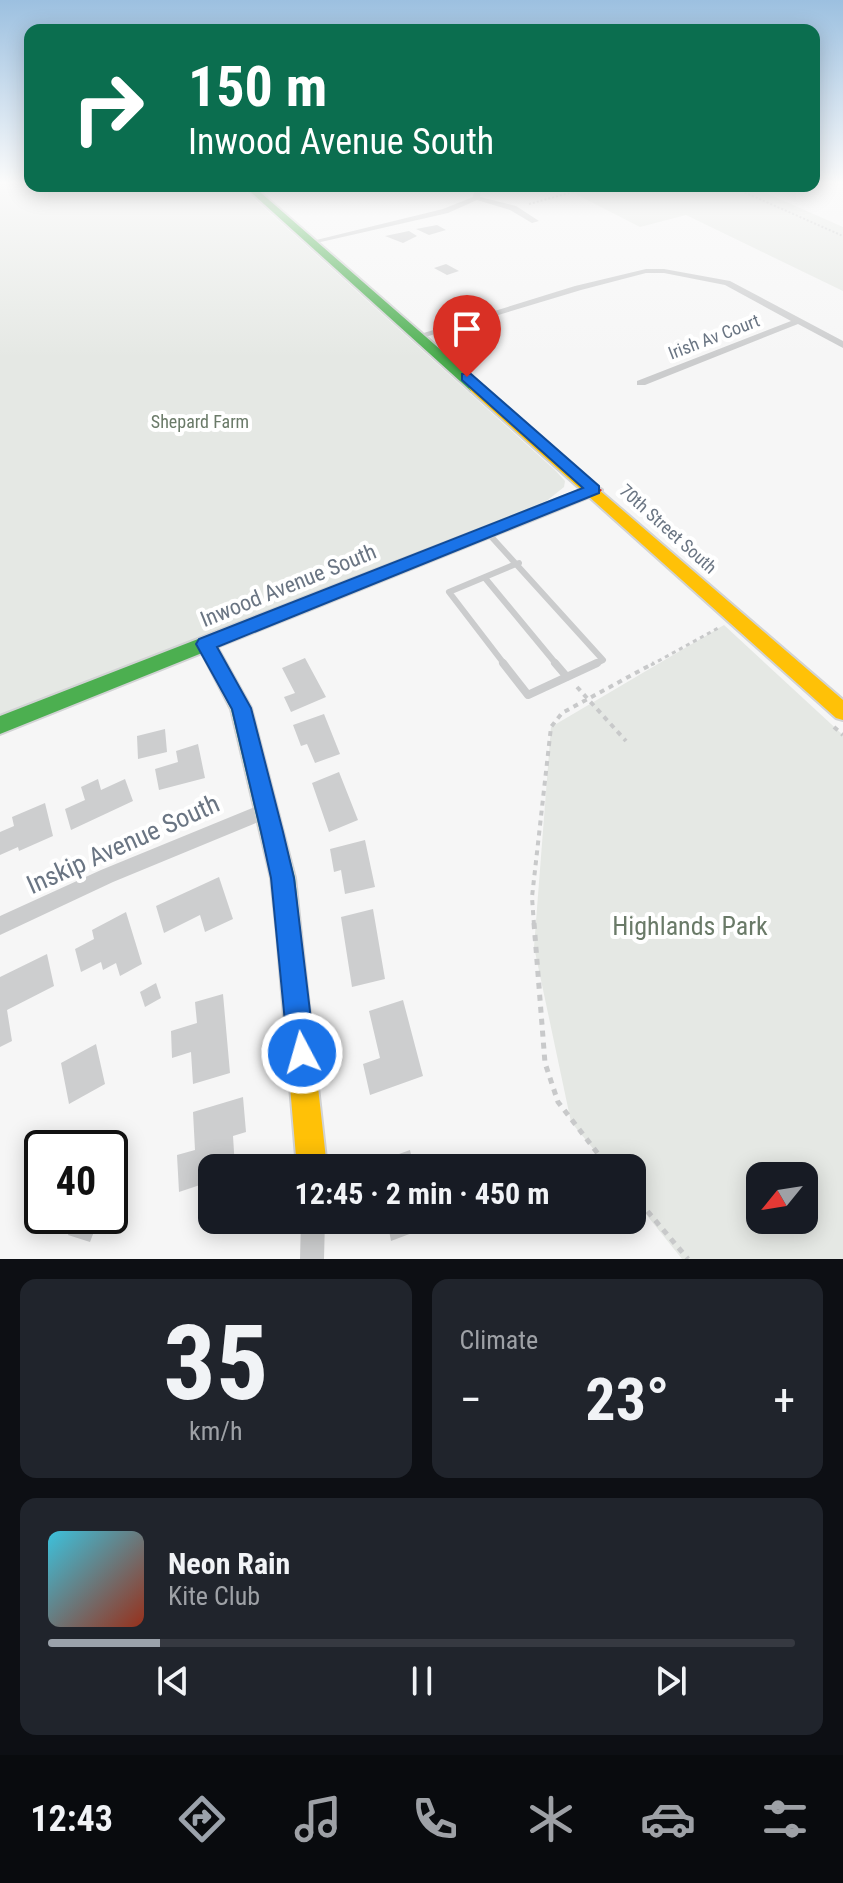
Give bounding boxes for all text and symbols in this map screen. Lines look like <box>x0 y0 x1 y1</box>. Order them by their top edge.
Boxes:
text: 150 m <box>188 54 327 120</box>
icon: right <box>56 56 160 160</box>
text: Inwood Avenue South <box>188 121 494 163</box>
pin <box>433 295 501 377</box>
icon: arrive <box>445 307 489 351</box>
street label: Irish Av Court <box>665 310 762 364</box>
park label: Shepard Farm <box>151 411 249 432</box>
street label: 70th Street South <box>615 480 721 578</box>
street label: Inwood Avenue South <box>197 539 380 632</box>
street label: Inskip Avenue South <box>22 788 224 900</box>
park label: Highlands Park <box>612 911 768 941</box>
position arrow <box>260 1011 344 1095</box>
speed limit sign: 40 <box>24 1130 128 1234</box>
north arrow <box>746 1162 818 1234</box>
map controls <box>746 1162 818 1234</box>
text: 12:45 · 2 min · 450 m <box>295 1176 549 1211</box>
text: 35 <box>163 1303 268 1424</box>
text: Climate <box>460 1325 538 1355</box>
text: 23° <box>585 1364 669 1435</box>
text: − <box>460 1374 482 1426</box>
text: + <box>773 1374 795 1426</box>
text: km/h <box>189 1416 243 1446</box>
text: Neon Rain <box>168 1546 290 1581</box>
text: Kite Club <box>168 1581 260 1611</box>
icon: previous <box>151 1659 195 1703</box>
icon: pause <box>400 1659 444 1703</box>
icon: next <box>649 1659 693 1703</box>
icon: directions <box>174 1791 230 1847</box>
icon: music <box>290 1791 346 1847</box>
icon: phone <box>407 1791 463 1847</box>
icon: climate <box>523 1791 579 1847</box>
icon: car <box>640 1791 696 1847</box>
icon: filters <box>757 1791 813 1847</box>
text: 12:43 <box>30 1798 113 1840</box>

